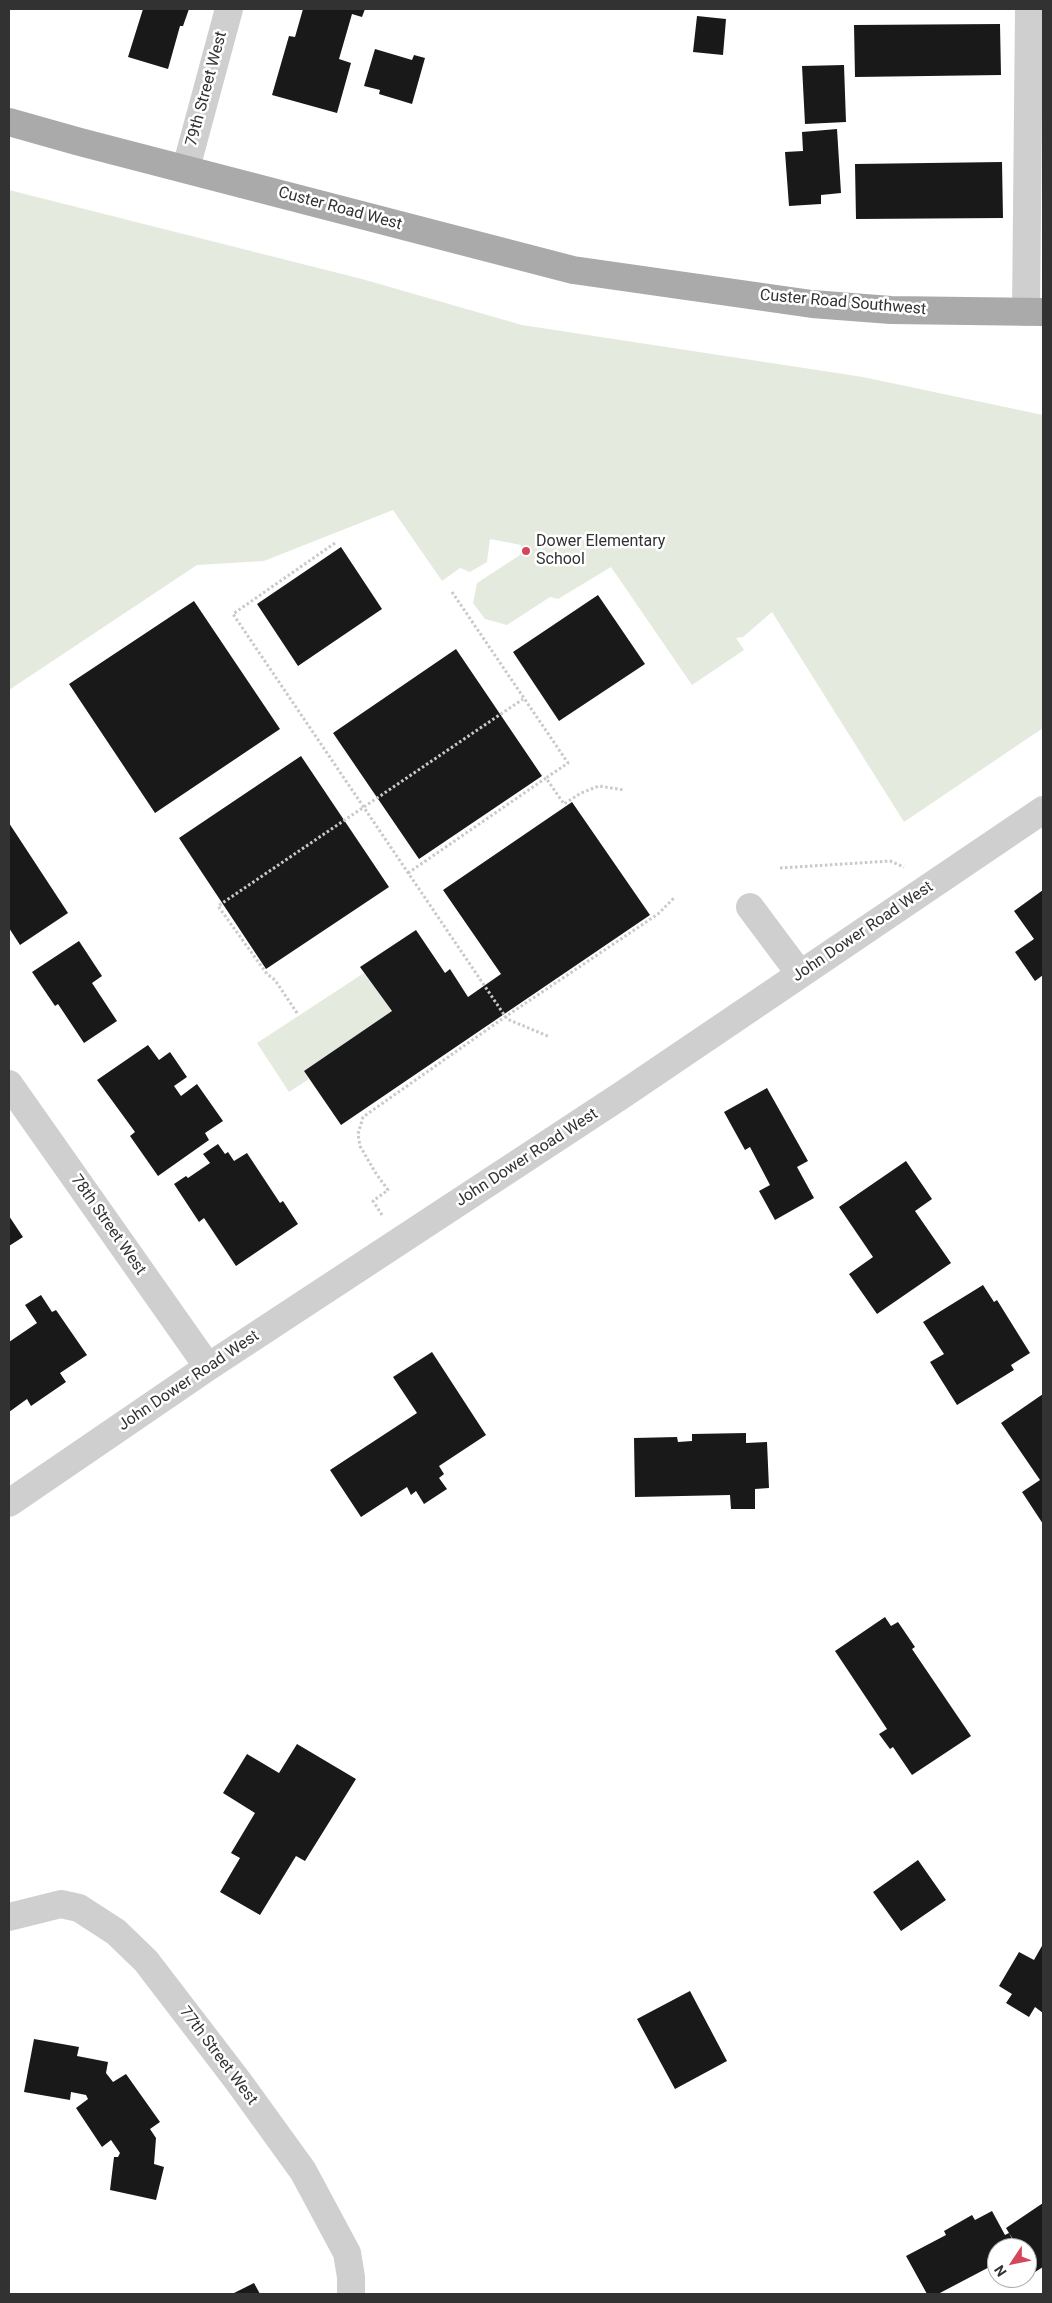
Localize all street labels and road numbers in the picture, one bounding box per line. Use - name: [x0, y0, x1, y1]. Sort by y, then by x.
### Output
- street label: 79th Street West: [182, 29, 232, 149]
- street label: Custer Road West: [276, 183, 404, 235]
- street label: Custer Road Southwest: [759, 286, 927, 320]
- street label: John Dower Road West: [789, 878, 937, 986]
- street label: John Dower Road West: [452, 1105, 602, 1211]
- street label: 78th Street West: [66, 1171, 150, 1279]
- street label: John Dower Road West: [115, 1327, 263, 1435]
- street label: 77th Street West: [175, 2003, 261, 2109]

